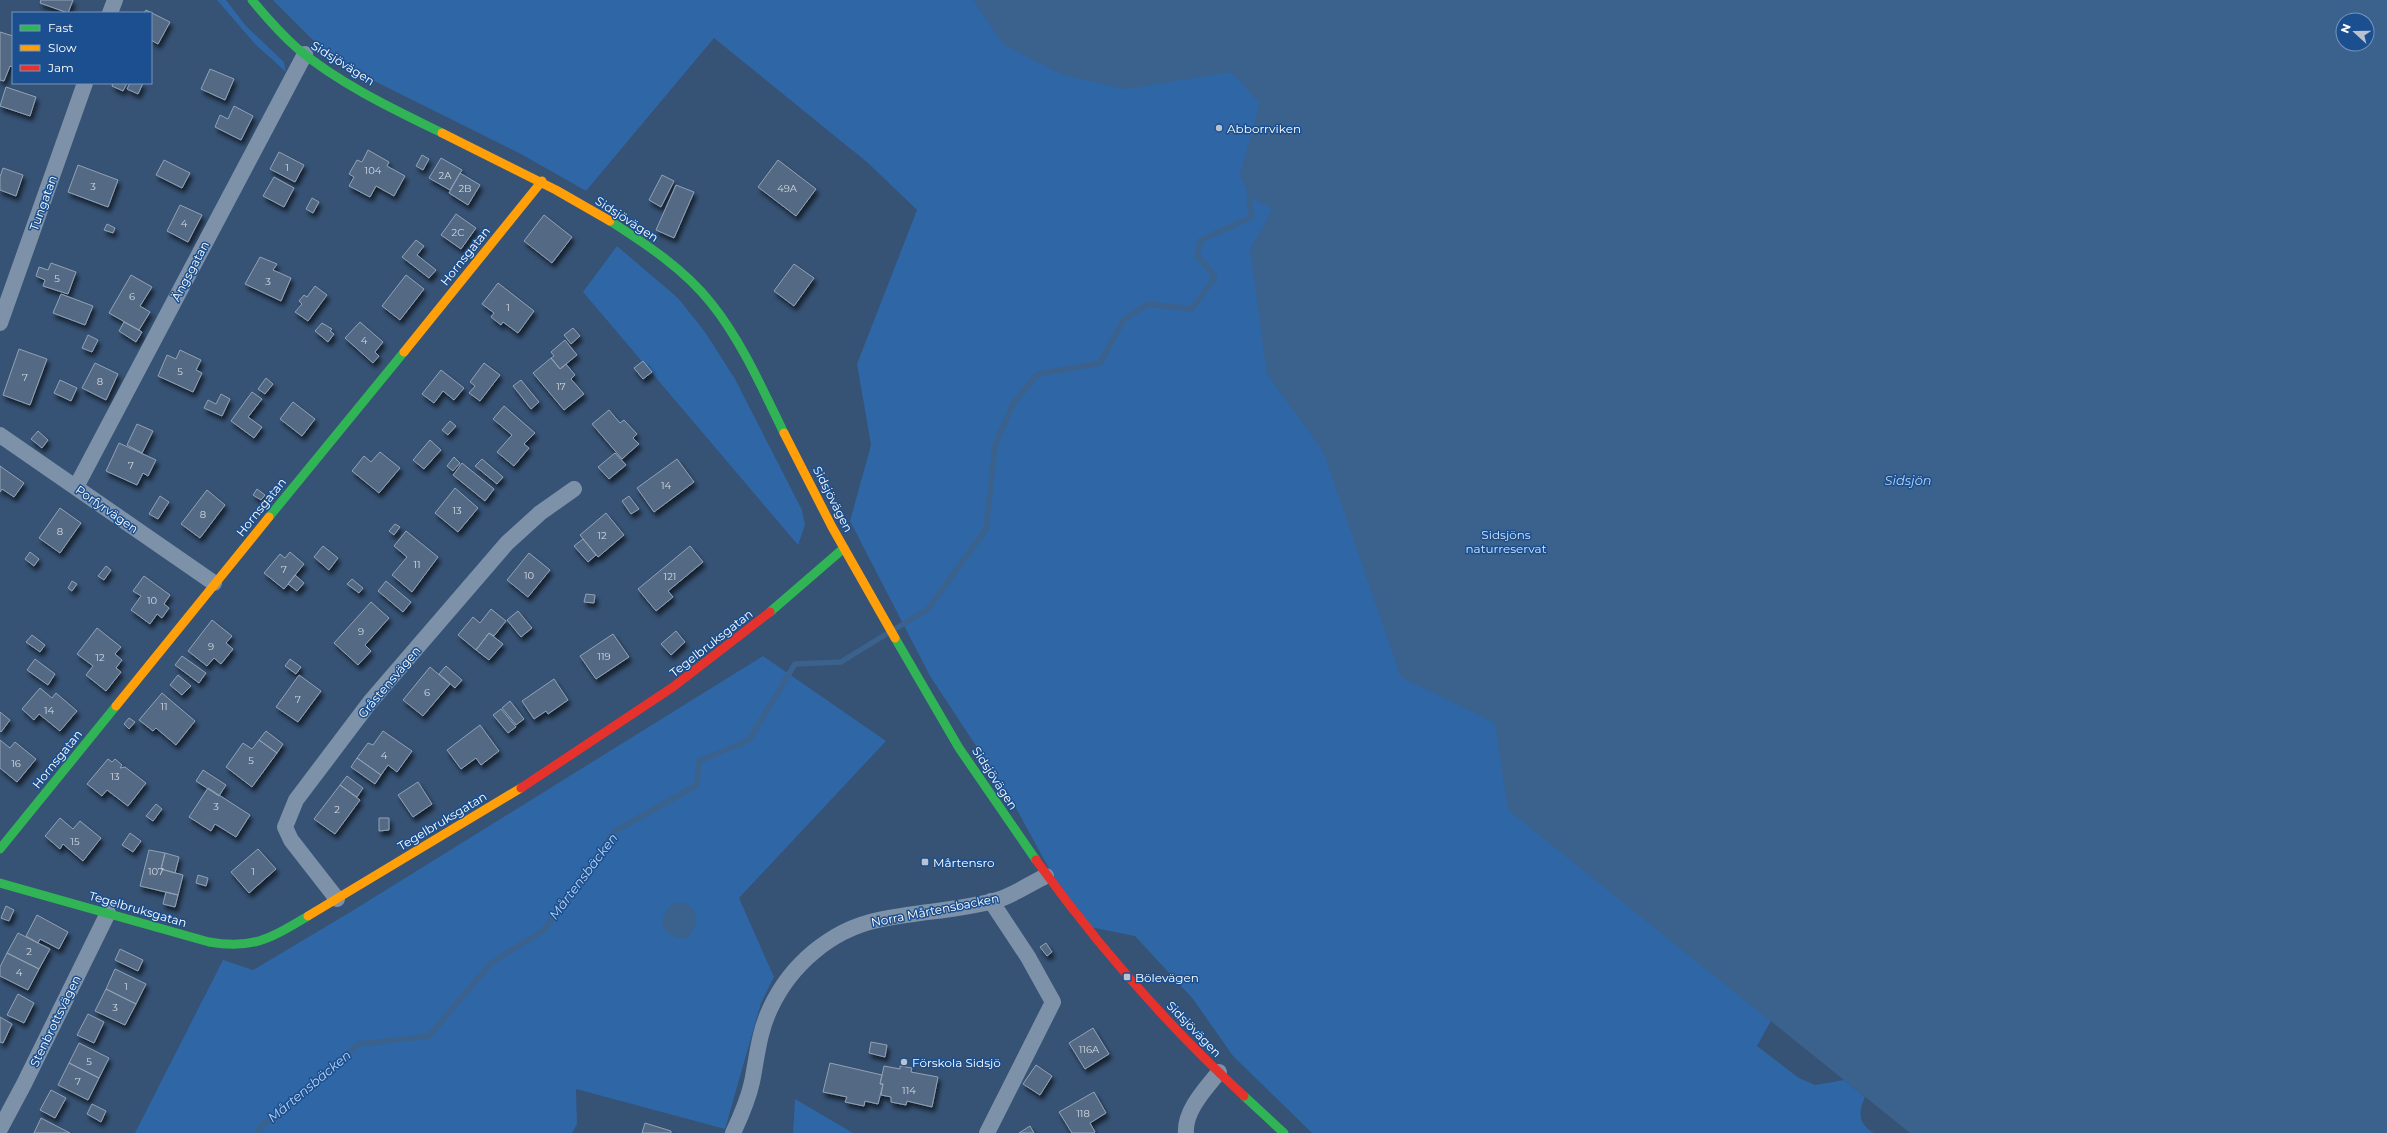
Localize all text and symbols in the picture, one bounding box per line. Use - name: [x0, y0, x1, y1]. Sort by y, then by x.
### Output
- legend: [12, 12, 152, 84]
- north arrow: [2335, 12, 2375, 52]
- text: Fast: [48, 20, 73, 35]
- text: N: [2338, 22, 2354, 35]
- street label: Sidsjövägen: [308, 38, 378, 88]
- text: Slow: [48, 40, 77, 55]
- text: Jam: [47, 60, 74, 75]
- place label: Abborrviken: [1227, 121, 1301, 136]
- marker: Abborrviken: [1214, 123, 1224, 133]
- house number: 1: [285, 161, 289, 174]
- house number: 104: [365, 164, 382, 177]
- house number: 2A: [439, 169, 452, 182]
- street label: Tungatan: [26, 173, 60, 233]
- house number: 3: [90, 180, 96, 193]
- house number: 2B: [458, 182, 472, 195]
- house number: 49A: [777, 182, 798, 195]
- street label: Sidsjövägen: [593, 193, 661, 245]
- house number: 4: [181, 217, 188, 230]
- street label: Hornsgatan: [437, 224, 493, 288]
- house number: 2C: [452, 226, 464, 239]
- street label: Ängsgatan: [168, 238, 212, 304]
- house number: 5: [54, 272, 60, 285]
- house number: 3: [265, 275, 271, 288]
- house number: 6: [129, 290, 135, 303]
- house number: 1: [506, 301, 510, 314]
- house number: 4: [361, 334, 368, 347]
- house number: 5: [177, 365, 183, 378]
- house number: 7: [22, 371, 28, 384]
- house number: 8: [97, 375, 103, 388]
- house number: 17: [556, 380, 566, 393]
- house number: 7: [128, 459, 134, 472]
- street label: Sidsjövägen: [810, 463, 856, 535]
- water label: Sidsjön: [1884, 472, 1932, 488]
- street label: Hornsgatan: [233, 475, 289, 539]
- house number: 14: [661, 479, 671, 492]
- street label: Porfyrvägen: [73, 482, 141, 536]
- house number: 13: [452, 504, 462, 517]
- house number: 8: [200, 508, 206, 521]
- house number: 8: [57, 525, 63, 538]
- park label: Sidsjöns naturreservat: [1465, 527, 1547, 556]
- house number: 12: [597, 529, 607, 542]
- house number: 11: [413, 558, 421, 571]
- house number: 7: [281, 563, 287, 576]
- house number: 10: [524, 569, 534, 582]
- house number: 121: [664, 570, 676, 583]
- house number: 10: [147, 594, 157, 607]
- street label: Tegelbruksgatan: [667, 606, 755, 680]
- house number: 9: [358, 625, 364, 638]
- house number: 9: [208, 640, 214, 653]
- street label: Gråstensvägen: [355, 643, 423, 721]
- house number: 119: [597, 650, 611, 663]
- house number: 12: [95, 651, 105, 664]
- house number: 6: [424, 686, 430, 699]
- house number: 7: [295, 693, 301, 706]
- house number: 11: [160, 700, 168, 713]
- house number: 14: [44, 704, 54, 717]
- street label: Hornsgatan: [29, 727, 85, 791]
- street label: Sidsjövägen: [969, 744, 1021, 812]
- house number: 4: [381, 749, 388, 762]
- house number: 5: [248, 754, 254, 767]
- house number: 16: [11, 757, 21, 770]
- house number: 13: [110, 770, 120, 783]
- street label: Tegelbruksgatan: [395, 789, 489, 853]
- house number: 3: [213, 800, 219, 813]
- house number: 2: [334, 803, 340, 816]
- water label: Mårtensbäcken: [545, 830, 621, 922]
- house number: 15: [70, 835, 80, 848]
- place label: Mårtensro: [933, 855, 995, 870]
- marker: Mårtensro: [920, 857, 930, 867]
- house number: 107: [148, 865, 164, 878]
- house number: 1: [251, 865, 255, 878]
- street label: Tegelbruksgatan: [87, 888, 189, 930]
- street label: Norra Mårtensbacken: [870, 890, 1000, 930]
- house number: 2: [26, 945, 32, 958]
- house number: 4: [16, 966, 23, 979]
- place label: Bölevägen: [1135, 970, 1199, 985]
- marker: Bölevägen: [1122, 972, 1132, 982]
- street label: Stenbrottsvägen: [26, 973, 84, 1069]
- house number: 1: [124, 980, 128, 993]
- street label: Sidsjövägen: [1164, 998, 1224, 1060]
- house number: 3: [112, 1001, 118, 1014]
- house number: 116A: [1079, 1043, 1100, 1056]
- water label: Mårtensbäcken: [264, 1047, 354, 1125]
- house number: 5: [86, 1055, 92, 1068]
- place label: Förskola Sidsjö: [912, 1055, 1001, 1070]
- marker: Förskola Sidsjö: [899, 1057, 909, 1067]
- house number: 7: [75, 1075, 81, 1088]
- house number: 114: [902, 1084, 916, 1097]
- house number: 118: [1076, 1107, 1090, 1120]

